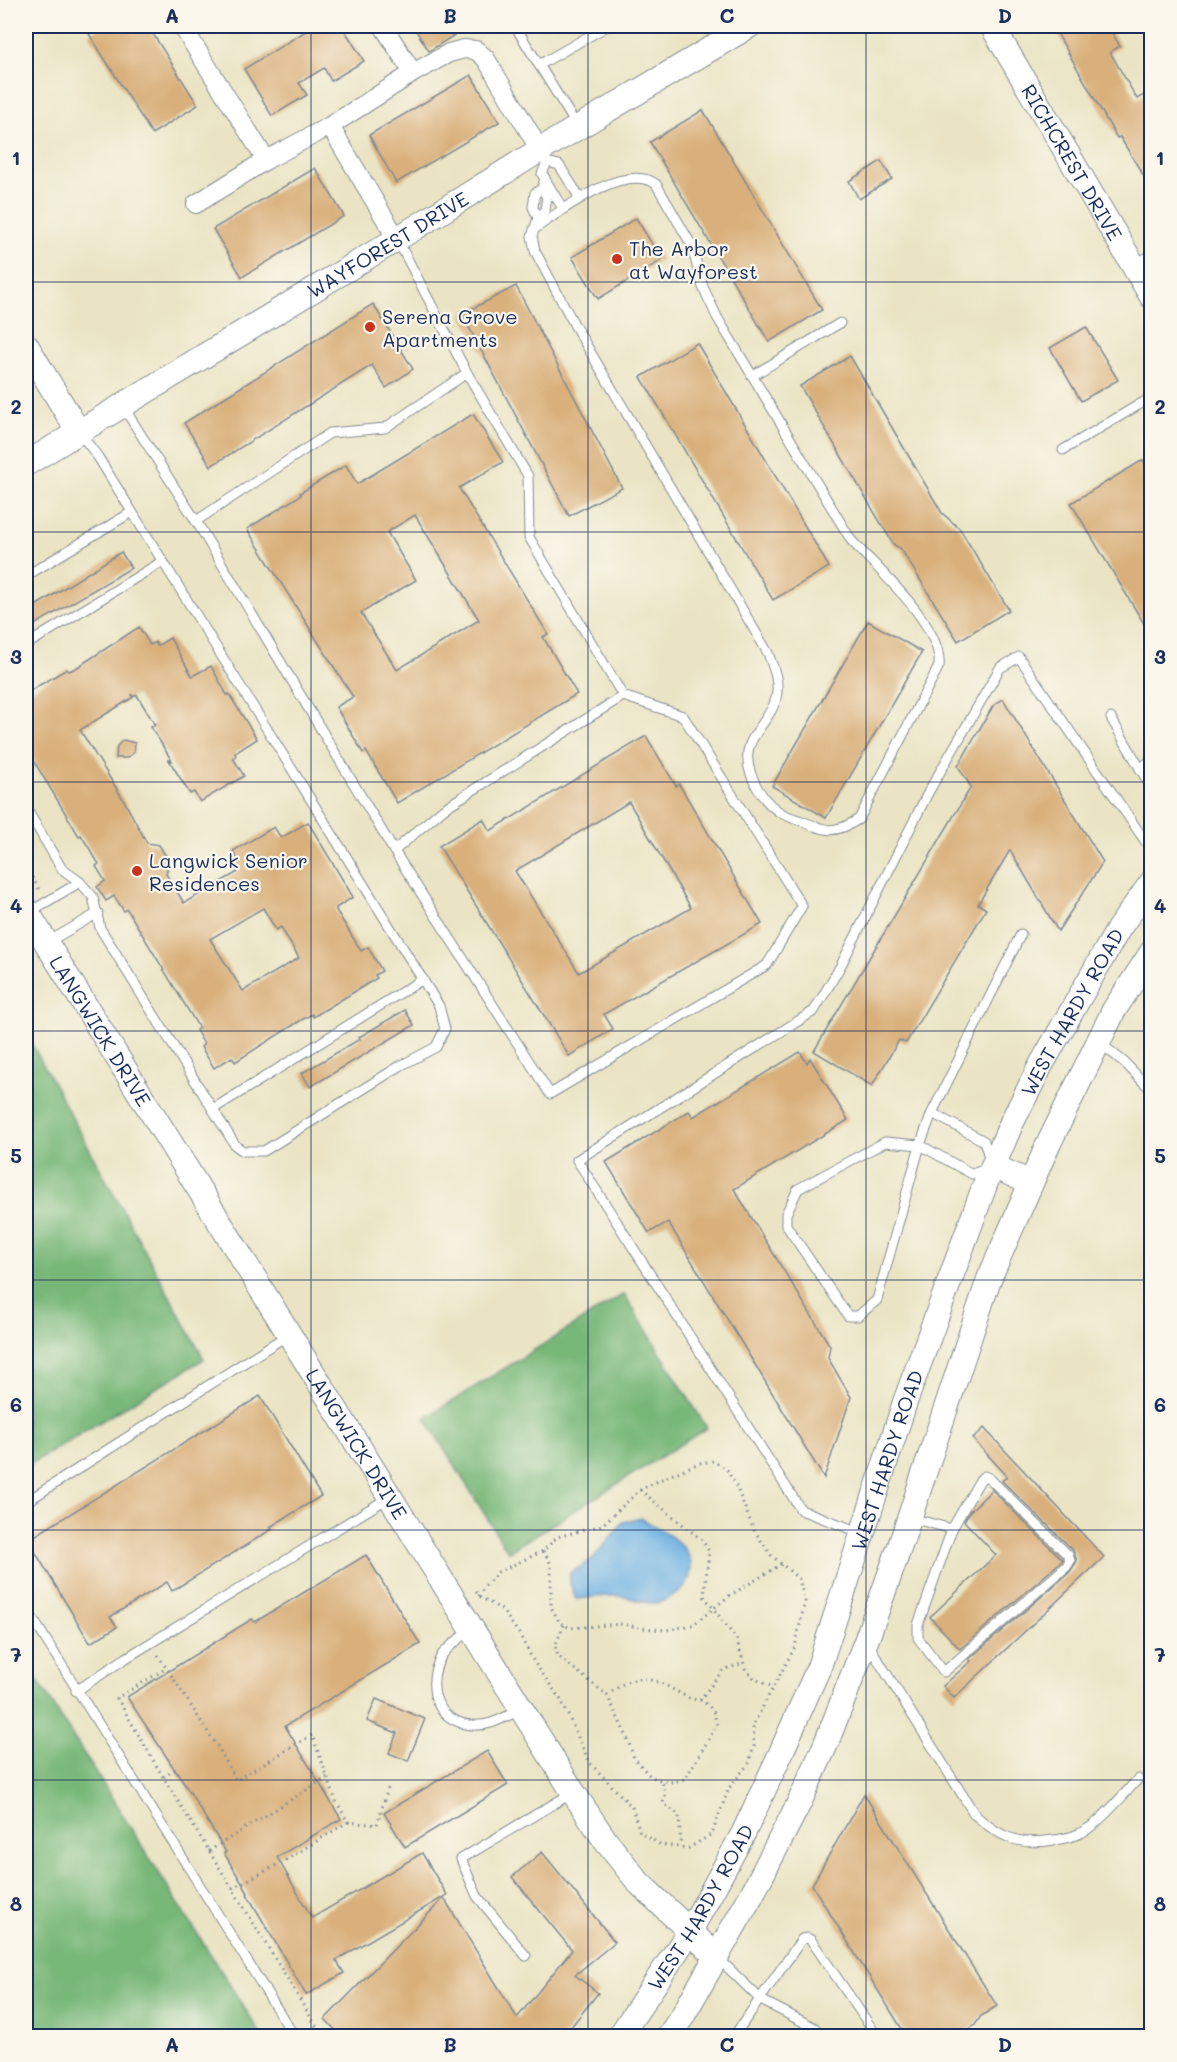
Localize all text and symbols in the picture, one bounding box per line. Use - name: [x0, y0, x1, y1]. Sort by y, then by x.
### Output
- text: A: [165, 2, 179, 28]
- text: B: [443, 2, 457, 28]
- text: C: [720, 2, 735, 28]
- text: D: [998, 2, 1012, 28]
- street label: RICHCREST DRIVE: [1016, 79, 1129, 245]
- text: 1: [12, 144, 20, 170]
- text: 1: [1156, 144, 1164, 170]
- street label: WAYFOREST DRIVE: [302, 185, 473, 304]
- place label: The Arbor at Wayforest: [629, 235, 758, 284]
- marker: The Arbor at Wayforest: [610, 252, 624, 266]
- place label: Serena Grove Apartments: [382, 303, 518, 352]
- marker: Serena Grove Apartments: [363, 320, 377, 334]
- text: 2: [10, 393, 22, 419]
- text: 2: [1154, 393, 1166, 419]
- text: 3: [10, 643, 22, 669]
- text: 3: [1154, 643, 1166, 669]
- place label: Langwick Senior Residences: [149, 847, 308, 896]
- marker: Langwick Senior Residences: [130, 864, 144, 878]
- text: 4: [10, 892, 23, 918]
- text: 4: [1154, 892, 1167, 918]
- street label: WEST HARDY ROAD: [1015, 923, 1129, 1100]
- street label: LANGWICK DRIVE: [44, 950, 157, 1111]
- text: 5: [10, 1142, 22, 1168]
- text: 5: [1154, 1142, 1166, 1168]
- street label: LANGWICK DRIVE: [300, 1363, 414, 1524]
- street label: WEST HARDY ROAD: [845, 1366, 929, 1553]
- text: 6: [10, 1391, 22, 1417]
- text: 6: [1154, 1391, 1166, 1417]
- text: 7: [10, 1641, 22, 1667]
- text: 7: [1154, 1641, 1166, 1667]
- street label: WEST HARDY ROAD: [641, 1820, 759, 1995]
- text: 8: [10, 1890, 22, 1916]
- text: 8: [1154, 1890, 1166, 1916]
- text: A: [165, 2031, 179, 2057]
- text: B: [443, 2031, 457, 2057]
- text: C: [720, 2031, 735, 2057]
- text: D: [998, 2031, 1012, 2057]

